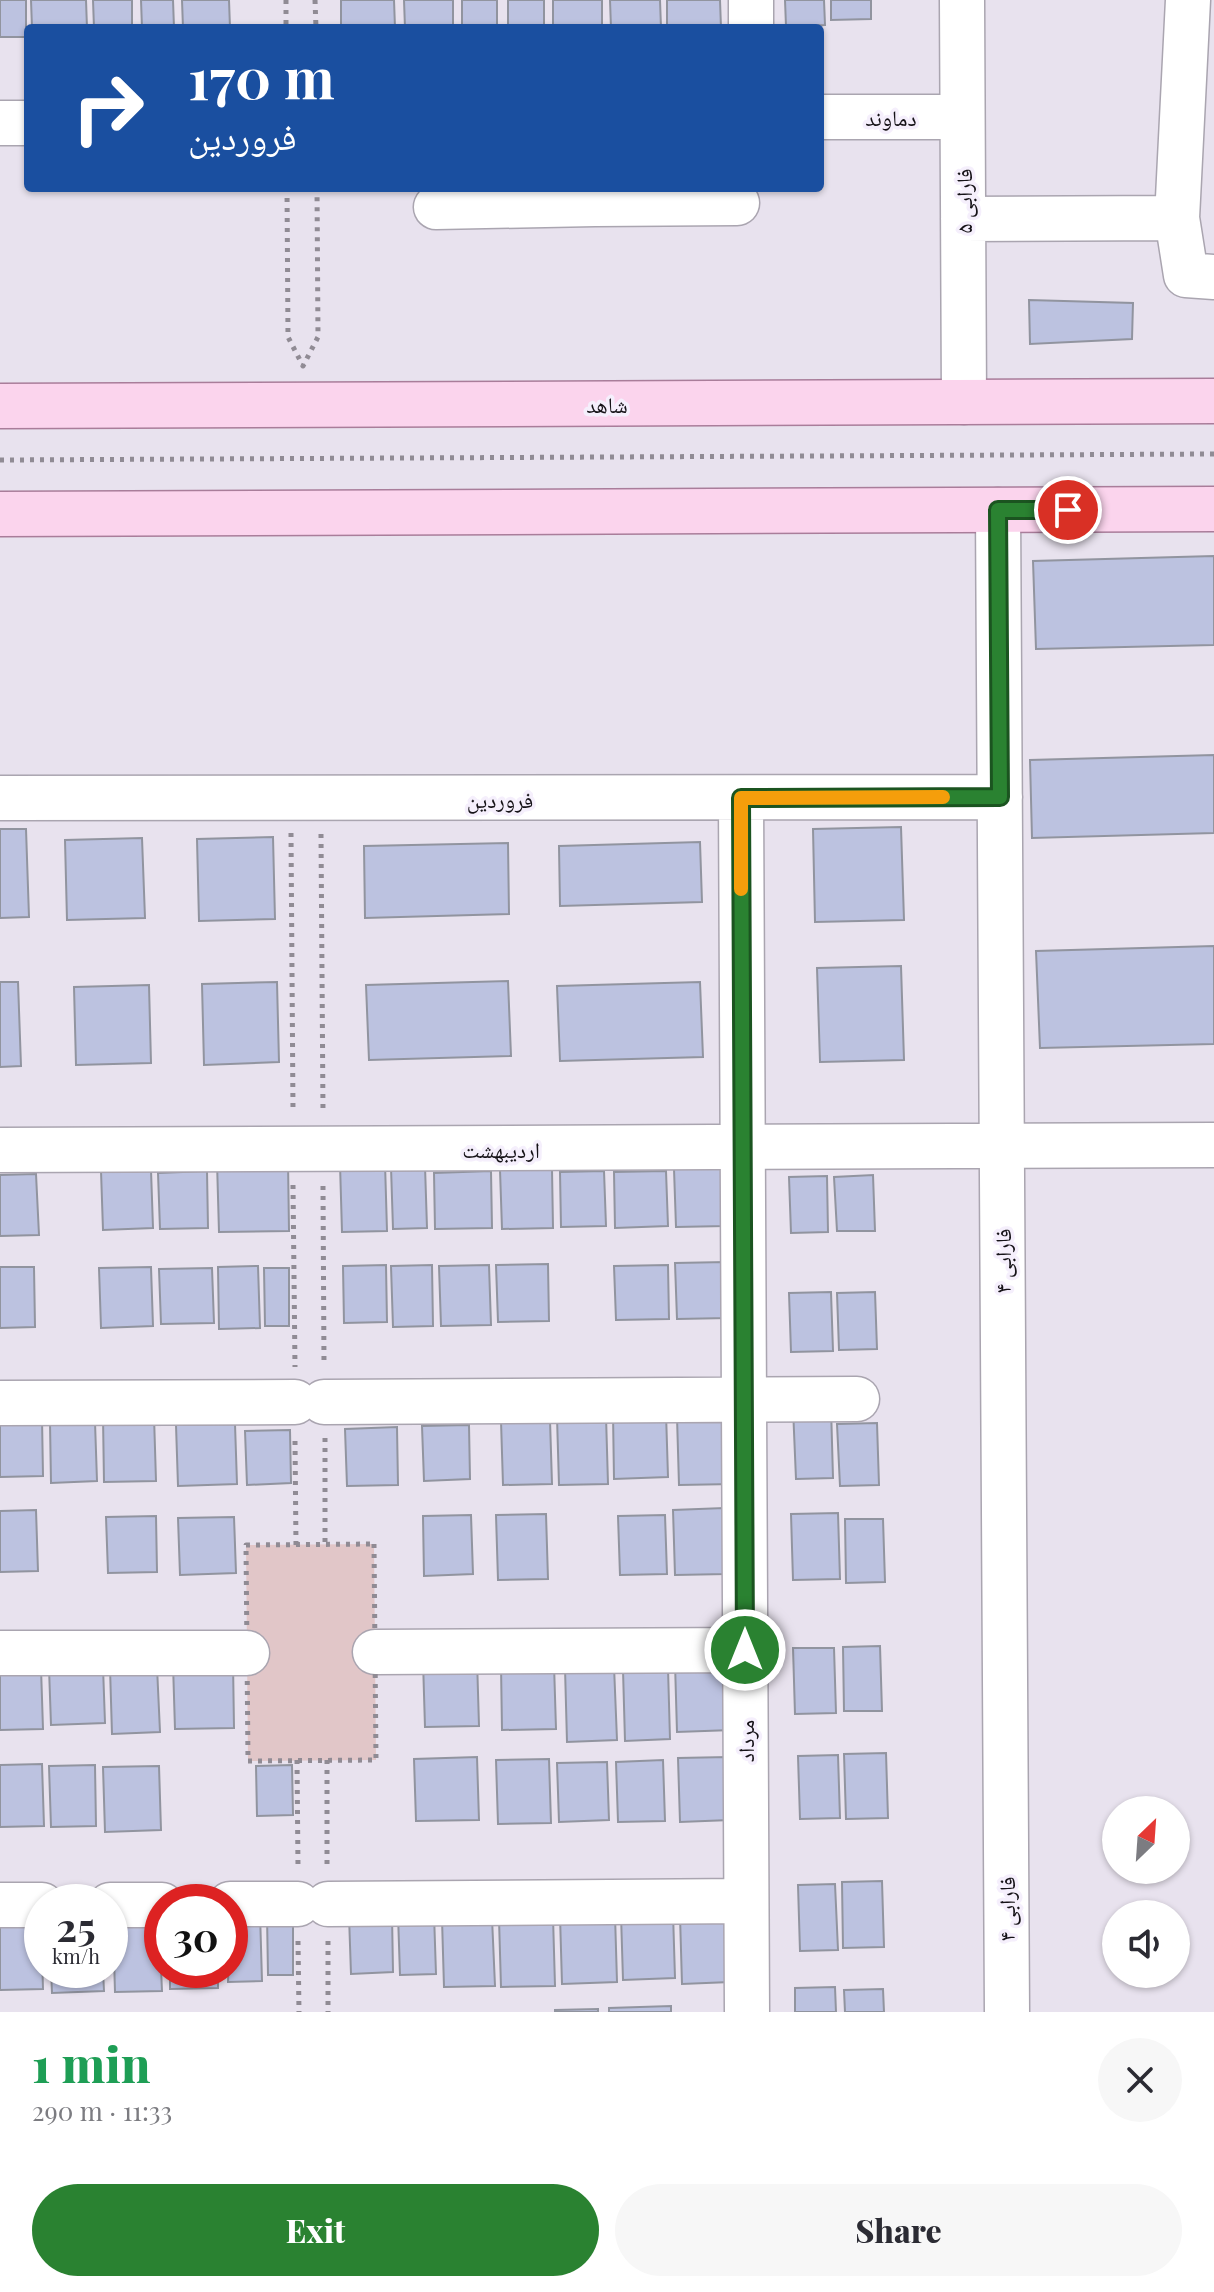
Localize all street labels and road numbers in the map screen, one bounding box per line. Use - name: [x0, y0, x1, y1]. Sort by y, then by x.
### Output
- street label: دماوند: [865, 102, 917, 132]
- street label: فارابی ۵: [948, 168, 978, 234]
- street label: شاهد: [586, 389, 628, 419]
- street label: فروردین: [467, 784, 533, 814]
- street label: اردیبهشت: [462, 1134, 540, 1164]
- street label: فارابی ۴: [987, 1228, 1017, 1294]
- street label: مرداد: [730, 1720, 760, 1762]
- street label: فارابی ۴: [991, 1876, 1021, 1942]

